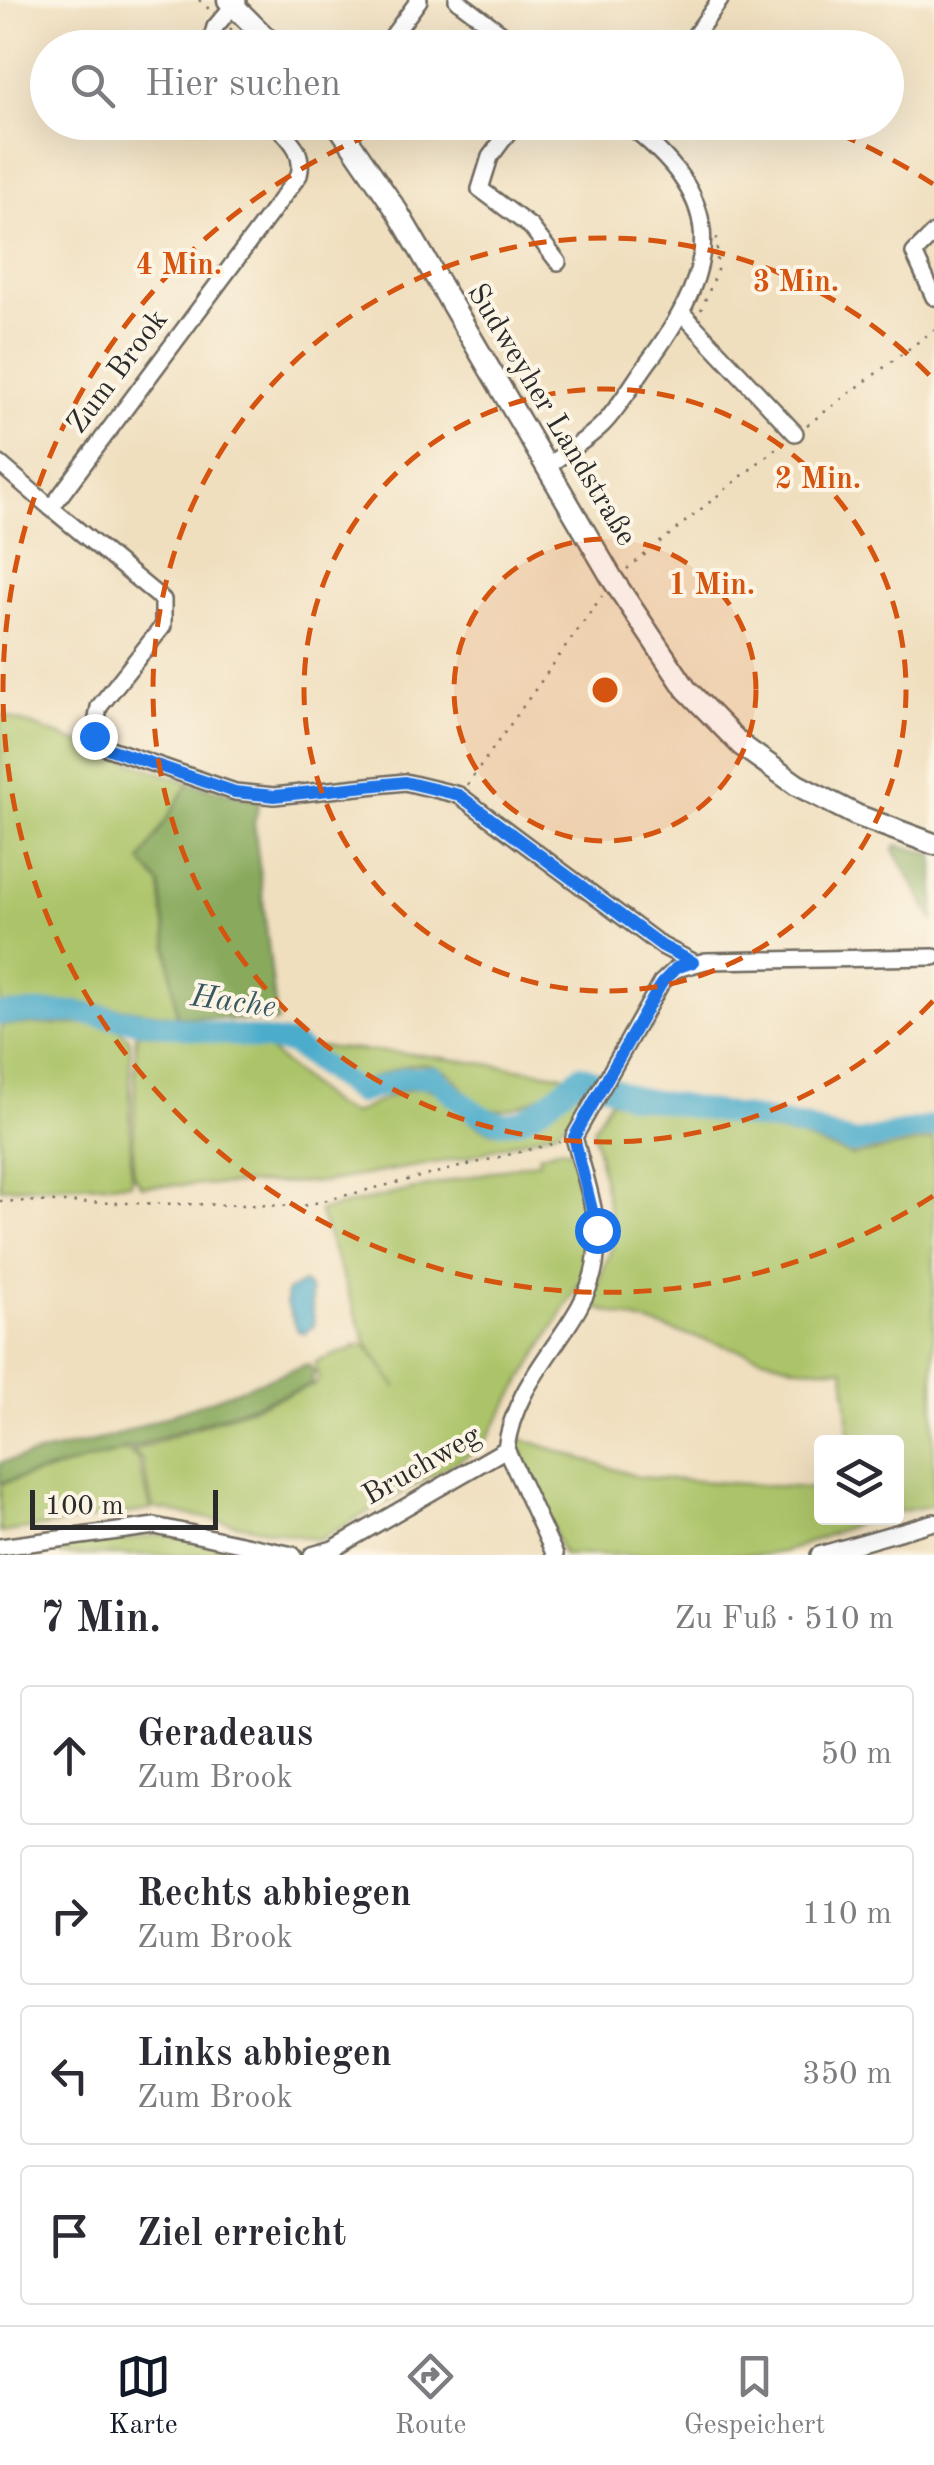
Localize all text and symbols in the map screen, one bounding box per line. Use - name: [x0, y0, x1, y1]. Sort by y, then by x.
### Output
- search box: [30, 30, 904, 140]
- icon: search: [65, 58, 120, 113]
- text: Hier suchen: [145, 66, 341, 104]
- text: 4 Min.: [136, 251, 222, 281]
- text: 3 Min.: [753, 268, 839, 298]
- street label: Sudweyher Landstraße: [461, 279, 641, 551]
- street label: Zum Brook: [62, 305, 174, 439]
- text: 2 Min.: [775, 465, 861, 495]
- text: 1 Min.: [669, 571, 755, 601]
- centre of rings: [587, 672, 623, 708]
- route end: [72, 714, 118, 760]
- water label: Hache: [187, 981, 278, 1025]
- route start: [575, 1208, 621, 1254]
- street label: Bruchweg: [358, 1420, 486, 1512]
- map controls: [814, 1435, 904, 1525]
- button: layers: [814, 1435, 904, 1525]
- scale bar: [30, 1485, 218, 1530]
- text: 100 m: [45, 1493, 124, 1521]
- text: 7 Min.: [40, 1599, 161, 1641]
- text: Zu Fuß · 510 m: [675, 1604, 894, 1636]
- text: Geradeaus: [137, 1716, 313, 1754]
- icon: ahead: [42, 1728, 97, 1783]
- text: 50 m: [821, 1739, 892, 1771]
- text: Zum Brook: [137, 1763, 293, 1795]
- text: Rechts abbiegen: [137, 1876, 411, 1914]
- icon: right: [42, 1888, 97, 1943]
- text: 110 m: [802, 1899, 892, 1931]
- text: Zum Brook: [137, 1923, 293, 1955]
- text: Links abbiegen: [137, 2036, 392, 2074]
- icon: left: [42, 2048, 97, 2103]
- text: 350 m: [802, 2059, 892, 2091]
- text: Zum Brook: [137, 2083, 293, 2115]
- icon: arrive: [42, 2208, 97, 2263]
- text: Ziel erreicht: [137, 2216, 346, 2254]
- tab: Karte: [109, 2349, 178, 2444]
- tab: Route: [395, 2349, 466, 2444]
- tab: Gespeichert: [684, 2349, 825, 2444]

